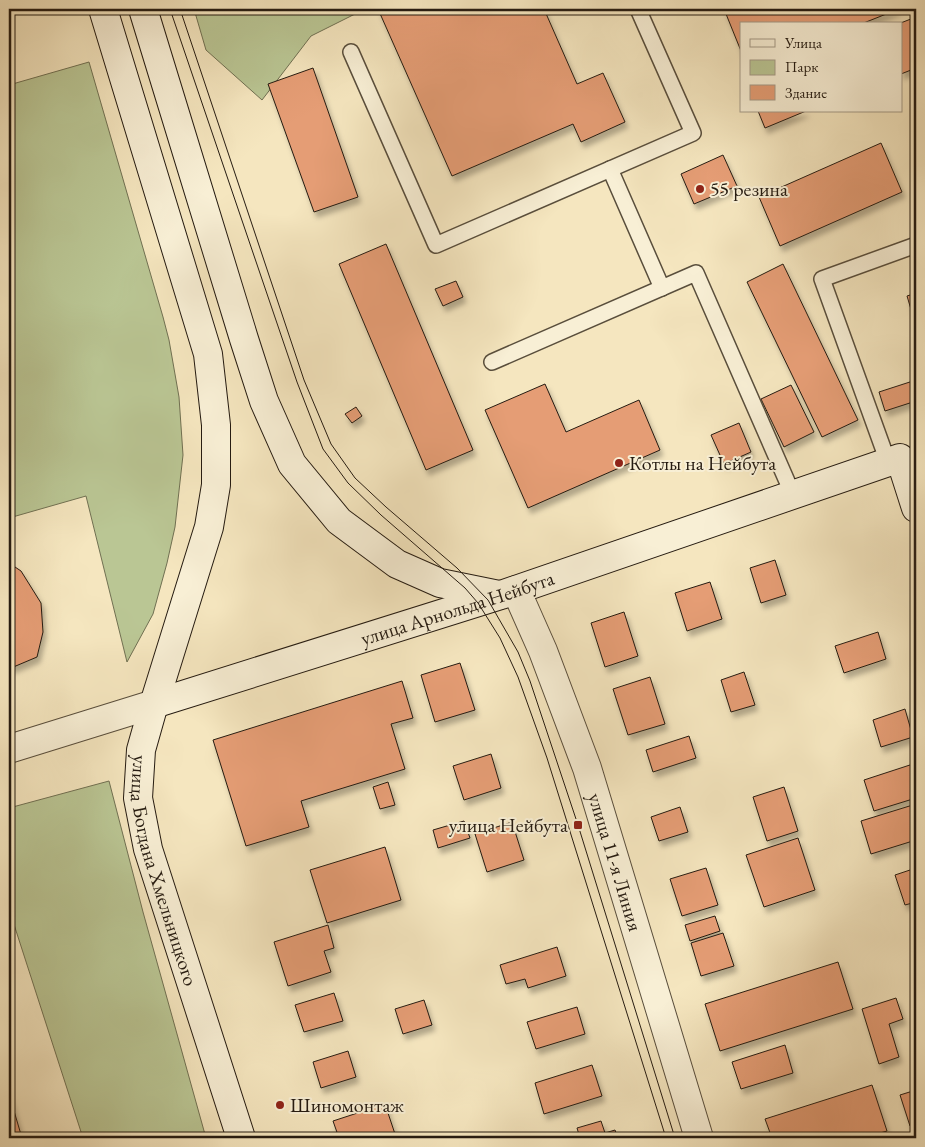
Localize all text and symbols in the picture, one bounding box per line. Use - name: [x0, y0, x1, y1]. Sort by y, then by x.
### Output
- legend: [740, 22, 902, 112]
- text: Улица: [784, 33, 822, 52]
- text: Парк: [785, 57, 818, 76]
- text: Здание: [785, 83, 827, 102]
- place label: 55 резина: [710, 176, 788, 202]
- marker: 55 резина: [694, 183, 706, 195]
- place label: Котлы на Нейбута: [629, 450, 776, 476]
- marker: Котлы на Нейбута: [613, 457, 625, 469]
- street label: улица Арнольда Нейбута: [357, 565, 557, 651]
- street label: улица Богдана Хмельницкого: [125, 754, 204, 989]
- street label: улица 11-я Линия: [582, 790, 649, 934]
- place label: улица Нейбута: [449, 812, 568, 838]
- marker: улица Нейбута: [572, 819, 584, 831]
- place label: Шиномонтаж: [290, 1092, 404, 1118]
- marker: Шиномонтаж: [274, 1099, 286, 1111]

